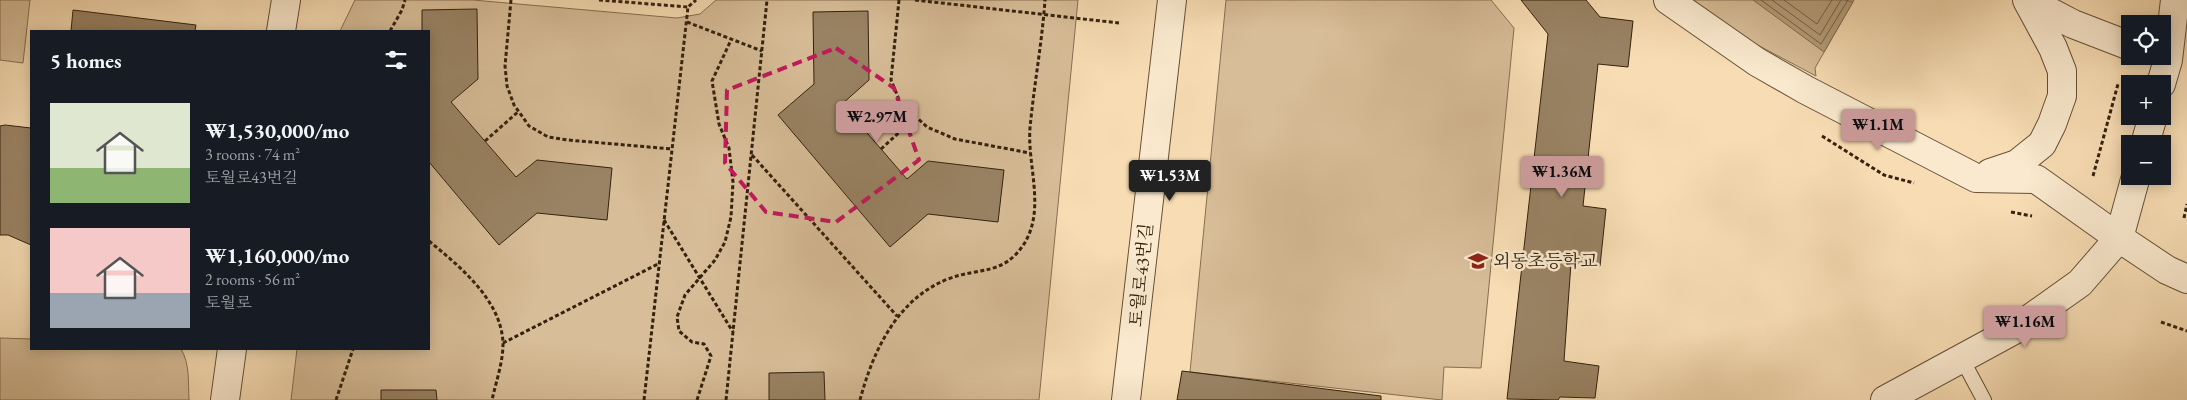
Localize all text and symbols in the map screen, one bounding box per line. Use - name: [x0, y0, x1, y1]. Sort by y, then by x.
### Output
- map controls: [2121, 15, 2171, 185]
- button: locate: [2121, 15, 2171, 65]
- icon: filters: [382, 46, 410, 74]
- text: 5 homes: [50, 47, 122, 74]
- button: +: [2121, 75, 2171, 125]
- pin: ₩2.97M: [836, 100, 918, 143]
- text: ₩2.97M: [847, 106, 907, 127]
- pin: ₩1.1M: [1843, 108, 1913, 151]
- text: ₩1.1M: [1852, 114, 1904, 135]
- text: ₩1,530,000/mo: [205, 117, 349, 144]
- icon: home: [90, 123, 150, 183]
- button: −: [2121, 135, 2171, 185]
- text: 3 rooms · 74 m²: [205, 144, 300, 165]
- pin: ₩1.36M: [1521, 156, 1603, 198]
- pin: ₩1.53M: [1129, 160, 1211, 202]
- text: ₩1.36M: [1532, 161, 1592, 182]
- text: ₩1.53M: [1140, 165, 1200, 186]
- text: 토월로43번길: [205, 167, 298, 188]
- street label: 토월로43번길: [1124, 222, 1157, 328]
- text: ₩1,160,000/mo: [205, 242, 349, 269]
- icon: home: [90, 248, 150, 308]
- place label: 외동초등학교: [1493, 249, 1598, 272]
- school or university icon: 외동초등학교: [1467, 250, 1489, 272]
- text: 2 rooms · 56 m²: [205, 269, 300, 290]
- text: 토월로: [205, 292, 251, 313]
- pin: ₩1.16M: [1984, 306, 2066, 348]
- text: ₩1.16M: [1995, 311, 2055, 332]

